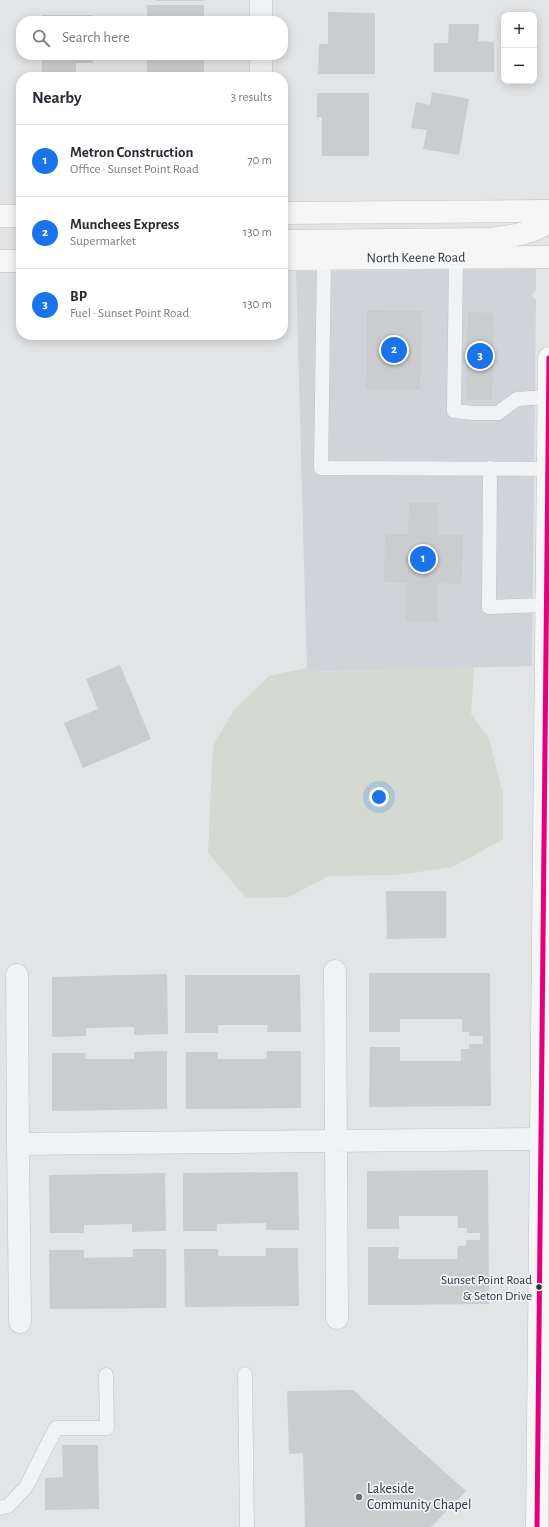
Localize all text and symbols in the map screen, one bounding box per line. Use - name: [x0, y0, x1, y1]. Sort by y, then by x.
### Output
- map controls: [501, 12, 537, 84]
- button: +: [501, 12, 537, 48]
- search box: [16, 16, 288, 60]
- icon: search: [30, 27, 52, 49]
- text: Search here: [62, 30, 130, 45]
- button: −: [501, 48, 537, 84]
- text: Nearby: [32, 89, 82, 106]
- text: 3 results: [231, 91, 272, 104]
- text: Metron Construction: [70, 145, 193, 160]
- text: 1: [43, 154, 47, 167]
- text: 70 m: [247, 154, 272, 167]
- text: Office · Sunset Point Road: [70, 163, 199, 176]
- text: Munchees Express: [70, 217, 179, 232]
- text: 2: [42, 226, 48, 239]
- text: 130 m: [243, 226, 272, 239]
- text: Supermarket: [70, 235, 136, 248]
- street label: North Keene Road: [367, 251, 465, 265]
- text: BP: [70, 289, 87, 304]
- text: 3: [42, 298, 48, 311]
- text: 130 m: [243, 298, 272, 311]
- text: Fuel · Sunset Point Road: [70, 307, 189, 320]
- pin: 2: [381, 335, 407, 365]
- pin: 3: [467, 341, 493, 371]
- pin: 1: [410, 544, 436, 574]
- your location: [369, 787, 389, 807]
- place label: Sunset Point Road & Seton Drive: [441, 1274, 532, 1303]
- marker: Sunset Point Road & Seton Drive: [534, 1282, 544, 1292]
- place label: Lakeside Community Chapel: [367, 1482, 471, 1512]
- marker: Lakeside Community Chapel: [354, 1492, 364, 1502]

